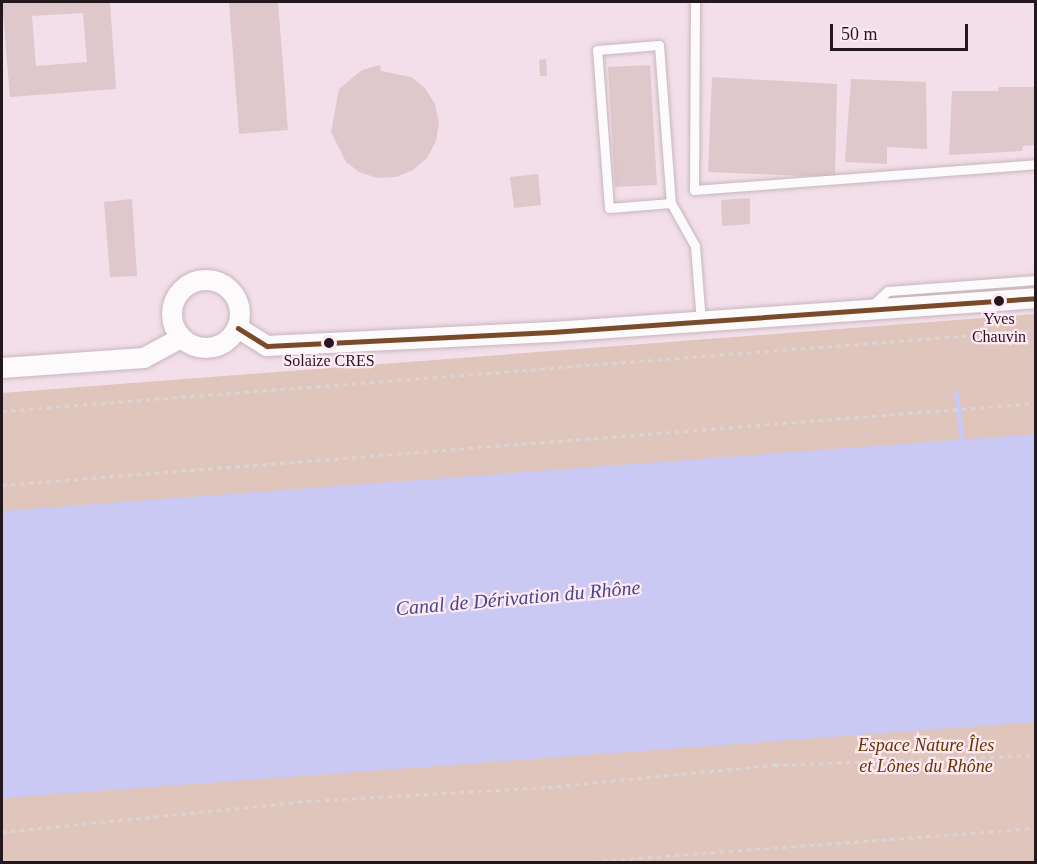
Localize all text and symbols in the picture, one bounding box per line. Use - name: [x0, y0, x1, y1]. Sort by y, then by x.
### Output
- scale bar: [833, 12, 971, 50]
- text: 50 m: [841, 24, 878, 44]
- marker: Yves Chauvin: [993, 295, 1005, 307]
- place label: Yves Chauvin: [972, 309, 1026, 347]
- marker: Solaize CRES: [323, 337, 335, 349]
- place label: Solaize CRES: [283, 351, 375, 371]
- water label: Canal de Dérivation du Rhône: [395, 575, 641, 621]
- park label: Espace Nature Îles et Lônes du Rhône: [858, 735, 994, 777]

